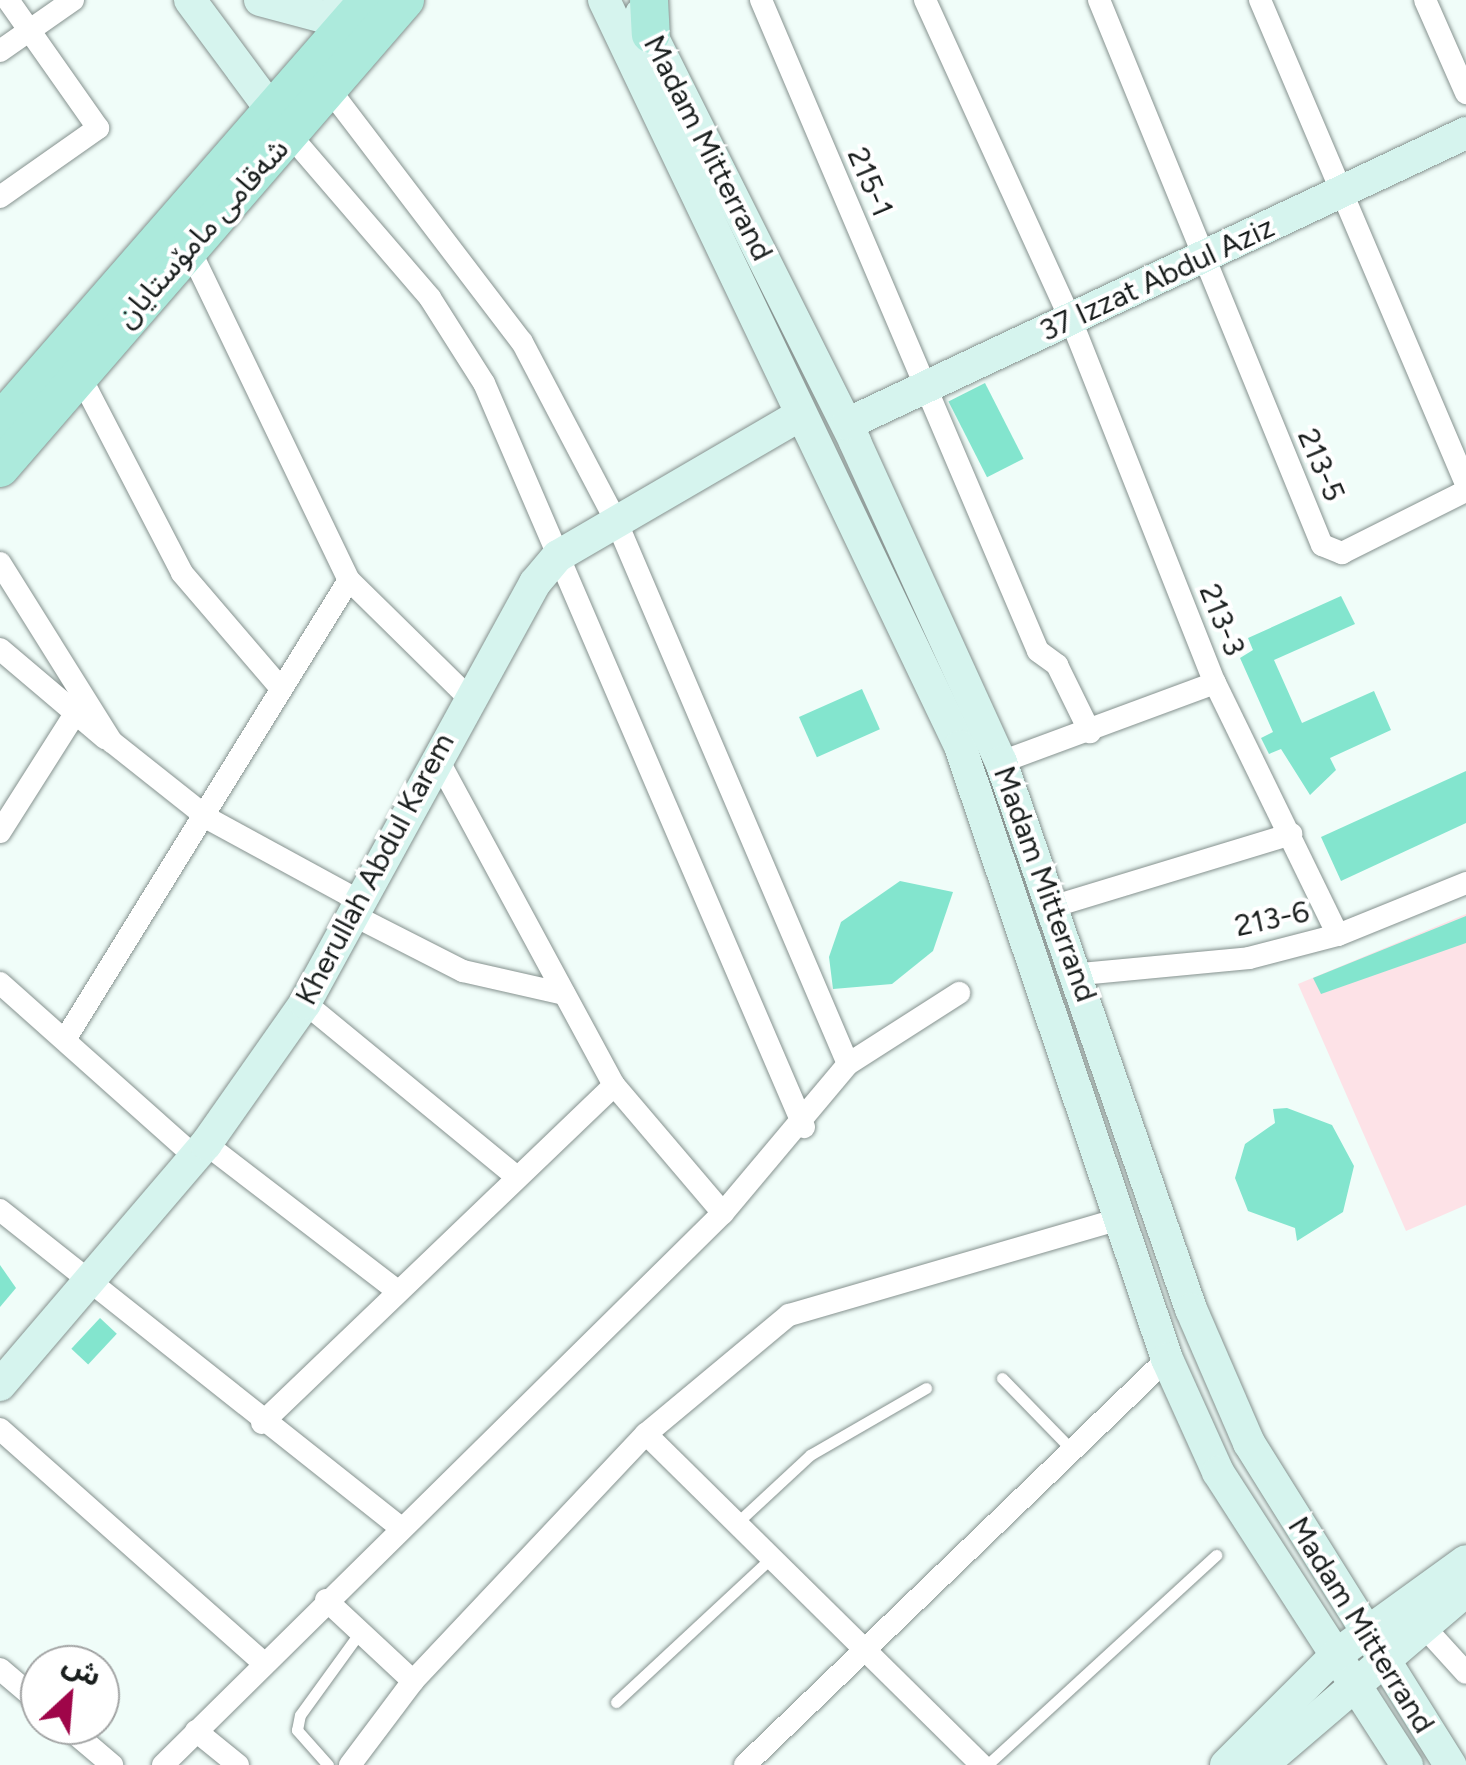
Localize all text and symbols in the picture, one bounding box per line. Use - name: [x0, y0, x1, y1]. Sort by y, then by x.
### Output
- street label: Madam Mitterrand: [636, 29, 780, 267]
- street label: شەقامی مامۆستایان: [108, 131, 296, 335]
- street label: 215-1: [839, 142, 901, 222]
- street label: 37 Izzat Abdul Aziz: [1034, 209, 1280, 349]
- street label: 213-5: [1290, 423, 1352, 507]
- street label: 213-3: [1191, 579, 1253, 661]
- street label: Kherullah Abdul Karem: [288, 727, 462, 1011]
- street label: Madam Mitterrand: [986, 761, 1104, 1007]
- street label: 213-6: [1232, 894, 1312, 944]
- street label: Madam Mitterrand: [1280, 1510, 1442, 1740]
- north arrow: [20, 1645, 120, 1745]
- text: ش: [58, 1646, 107, 1694]

